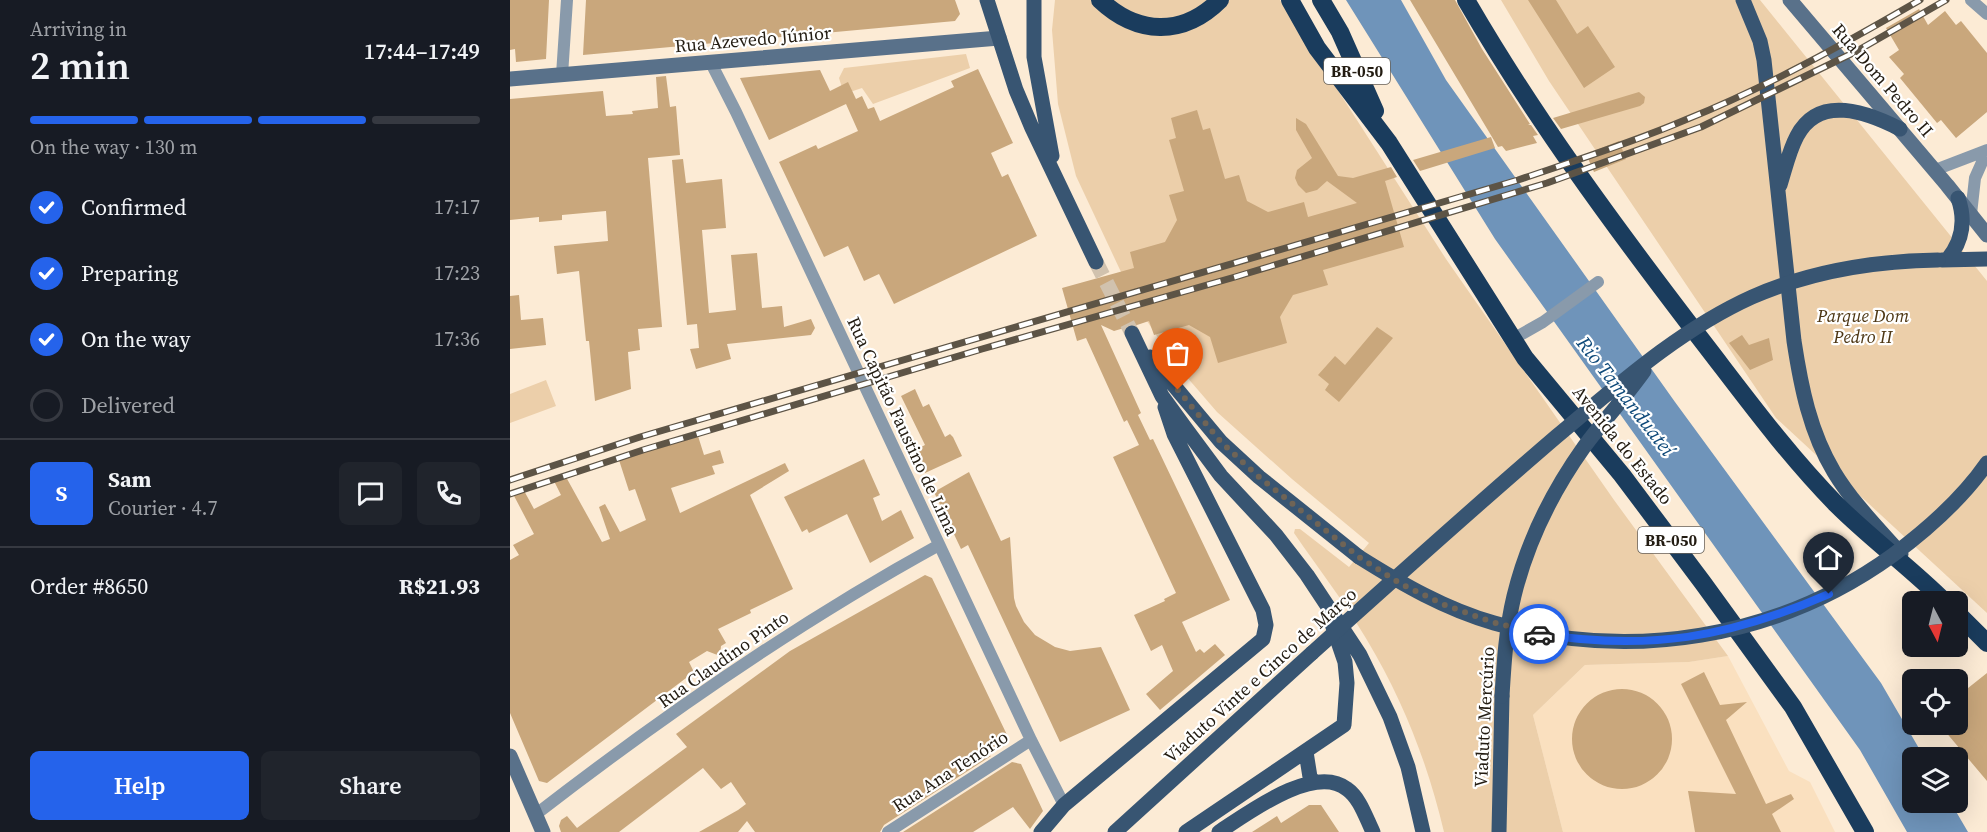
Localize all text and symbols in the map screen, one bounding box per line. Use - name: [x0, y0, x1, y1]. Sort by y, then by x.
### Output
- text: Arriving in: [30, 15, 127, 43]
- street label: Rua Dom Pedro II: [1827, 18, 1939, 142]
- street label: Rua Azevedo Júnior: [674, 20, 833, 58]
- text: 17:44–17:49: [364, 36, 480, 66]
- text: 2 min: [30, 39, 130, 92]
- road number: BR-050: [1324, 58, 1390, 84]
- text: On the way · 130 m: [30, 133, 197, 161]
- icon: check: [30, 191, 63, 224]
- text: Confirmed: [81, 192, 186, 222]
- text: 17:17: [434, 193, 480, 221]
- icon: check: [30, 257, 63, 290]
- text: Preparing: [81, 258, 178, 288]
- text: 17:23: [434, 259, 480, 287]
- park label: Parque Dom Pedro II: [1816, 303, 1909, 349]
- street label: Rua Capitão Faustino de Lima: [841, 312, 965, 540]
- icon: check: [30, 323, 63, 356]
- text: On the way: [81, 324, 190, 354]
- text: 17:36: [434, 325, 480, 353]
- pin: [1152, 328, 1203, 390]
- water label: Rio Tamanduateí: [1570, 329, 1683, 463]
- icon: bag: [1161, 337, 1194, 370]
- street label: Avenida do Estado: [1567, 380, 1679, 510]
- text: Delivered: [81, 390, 175, 420]
- button: chat: [339, 462, 402, 525]
- button: phone: [417, 462, 480, 525]
- text: Sam: [108, 464, 152, 494]
- text: S: [56, 478, 67, 508]
- text: Courier · 4.7: [108, 494, 217, 522]
- road number: BR-050: [1638, 527, 1704, 553]
- pin: [1803, 532, 1854, 594]
- icon: home: [1812, 541, 1845, 574]
- text: Order #8650: [30, 571, 148, 601]
- text: R$21.93: [399, 571, 480, 601]
- street label: Viaduto Vinte e Cinco de Março: [1158, 581, 1362, 768]
- north arrow: [1902, 591, 1968, 657]
- map controls: [1902, 591, 1968, 813]
- street label: Rua Claudino Pinto: [652, 604, 794, 714]
- courier: [1509, 604, 1569, 664]
- icon: car: [1523, 618, 1556, 651]
- street label: Viaduto Mercúrio: [1468, 646, 1500, 788]
- button: locate: [1902, 669, 1968, 735]
- street label: Rua Ana Tenório: [887, 724, 1013, 818]
- button: layers: [1902, 747, 1968, 813]
- button: Help: [30, 751, 249, 820]
- button: Share: [261, 751, 480, 820]

